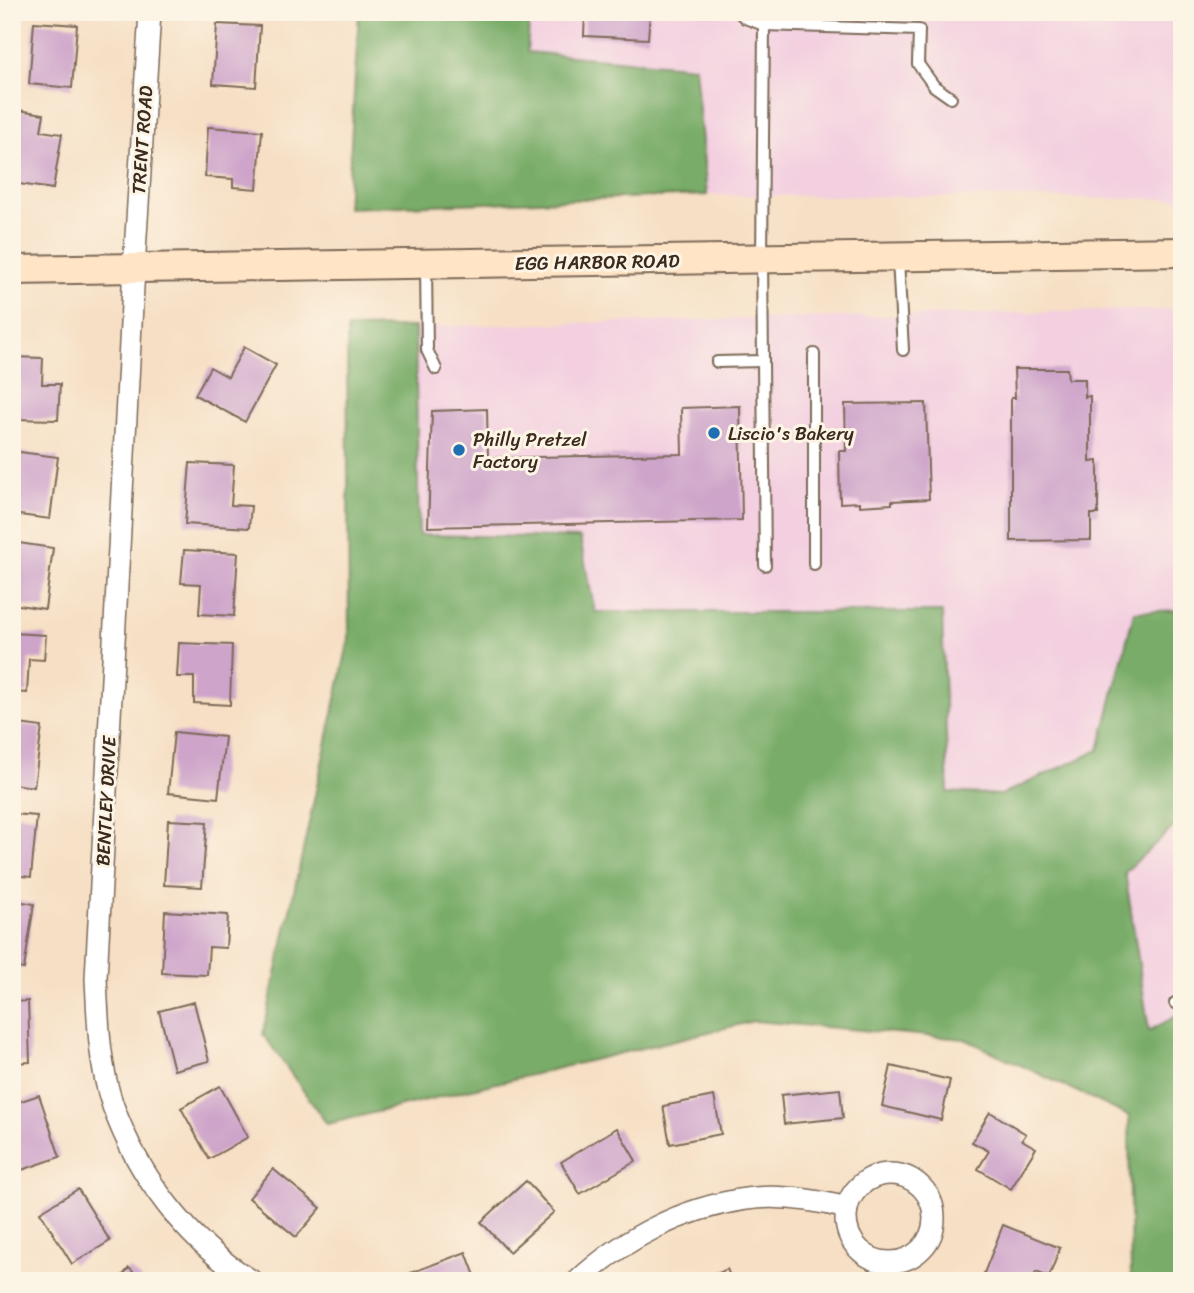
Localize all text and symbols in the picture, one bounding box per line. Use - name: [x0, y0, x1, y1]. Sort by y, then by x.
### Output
- street label: TRENT ROAD: [122, 84, 162, 196]
- street label: EGG HARBOR ROAD: [514, 244, 680, 280]
- place label: Liscio's Bakery: [728, 417, 854, 450]
- place label: Philly Pretzel Factory: [473, 423, 587, 478]
- marker: Liscio's Bakery: [706, 425, 722, 441]
- marker: Philly Pretzel Factory: [451, 442, 467, 458]
- street label: BENTLEY DRIVE: [86, 734, 126, 867]

